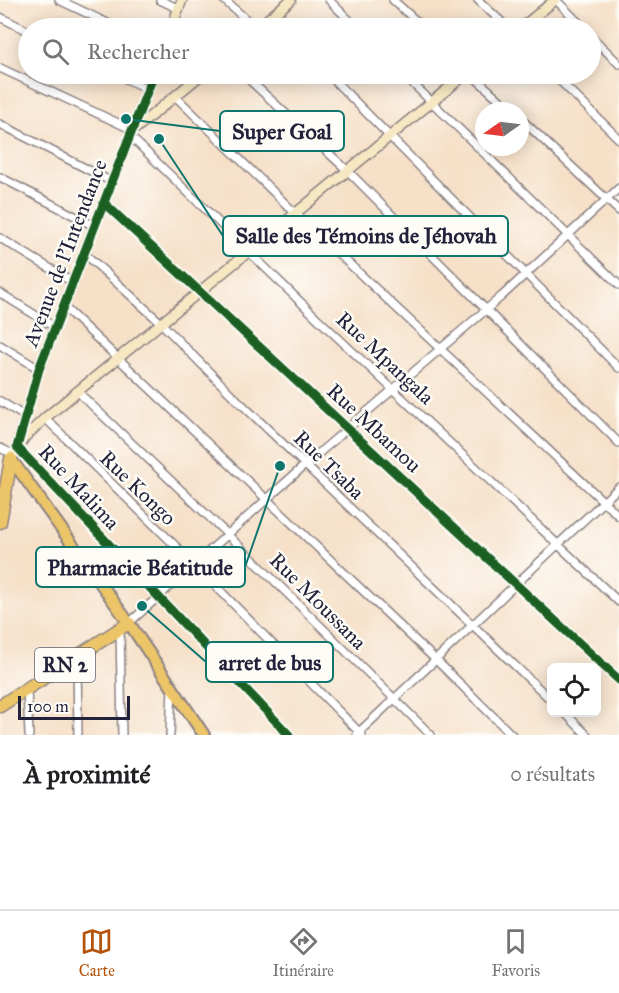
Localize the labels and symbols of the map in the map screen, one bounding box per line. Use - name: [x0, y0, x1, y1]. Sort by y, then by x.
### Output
- north arrow: [475, 102, 529, 156]
- callout: Super Goal: [220, 111, 344, 151]
- text: Super Goal: [232, 118, 333, 145]
- street label: Avenue de l'Intendance: [17, 155, 113, 351]
- callout: Salle des Témoins de Jéhovah: [223, 216, 508, 256]
- text: Salle des Témoins de Jéhovah: [235, 222, 497, 250]
- street label: Rue Mpangala: [331, 306, 439, 410]
- street label: Rue Mbamou: [322, 378, 426, 478]
- street label: Rue Tsaba: [288, 425, 370, 505]
- street label: Rue Malima: [33, 439, 125, 535]
- street label: Rue Kongo: [94, 445, 182, 531]
- callout: Pharmacie Béatitude: [36, 547, 245, 587]
- street label: Rue Moussana: [264, 547, 372, 655]
- text: Pharmacie Béatitude: [47, 554, 233, 581]
- callout: arret de bus: [206, 642, 333, 682]
- road number: RN 2: [35, 648, 95, 682]
- text: arret de bus: [219, 649, 321, 676]
- scale bar: [18, 693, 130, 720]

